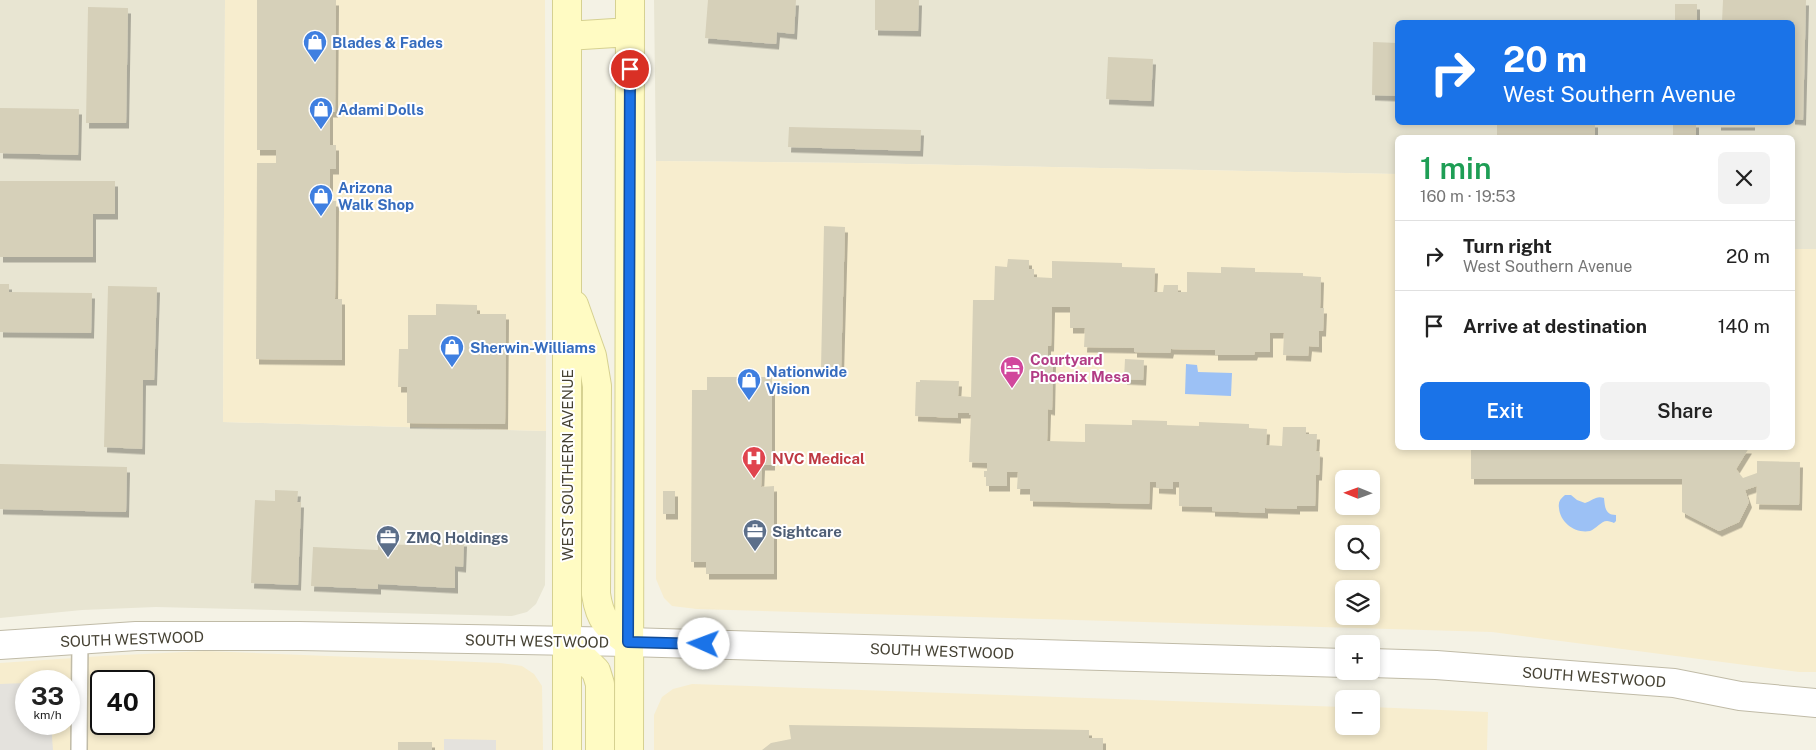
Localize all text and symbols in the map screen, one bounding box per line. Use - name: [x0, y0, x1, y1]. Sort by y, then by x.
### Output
- shop icon: Blades & Fades: [302, 29, 328, 63]
- place label: Blades & Fades: [332, 34, 443, 51]
- text: 20 m: [1503, 39, 1587, 80]
- icon: right: [1420, 40, 1485, 105]
- pin: [609, 48, 651, 90]
- icon: arrive: [616, 55, 644, 83]
- text: West Southern Avenue: [1503, 81, 1736, 107]
- shop icon: Adami Dolls: [308, 96, 334, 130]
- place label: Adami Dolls: [338, 101, 424, 118]
- text: 1 min: [1420, 150, 1491, 186]
- button: close: [1718, 152, 1770, 204]
- place label: Arizona Walk Shop: [338, 179, 414, 213]
- shop icon: Arizona Walk Shop: [308, 183, 334, 217]
- text: 160 m · 19:53: [1420, 187, 1516, 206]
- text: Turn right: [1463, 235, 1552, 257]
- icon: right: [1420, 242, 1448, 270]
- text: 20 m: [1726, 245, 1770, 267]
- text: West Southern Avenue: [1463, 257, 1632, 276]
- icon: arrive: [1420, 312, 1448, 340]
- text: Arrive at destination: [1463, 315, 1647, 337]
- text: 140 m: [1718, 315, 1770, 337]
- shop icon: Sherwin-Williams: [439, 334, 465, 368]
- place label: Sherwin-Williams: [470, 339, 596, 356]
- place label: Courtyard Phoenix Mesa: [1030, 351, 1130, 385]
- hotel icon: Courtyard Phoenix Mesa: [999, 355, 1025, 389]
- place label: Nationwide Vision: [766, 363, 847, 397]
- shop icon: Nationwide Vision: [736, 367, 762, 401]
- street label: WEST SOUTHERN AVENUE: [559, 369, 576, 561]
- button: Exit: [1420, 382, 1590, 440]
- button: Share: [1600, 382, 1770, 440]
- hospital icon: NVC Medical: [741, 445, 767, 479]
- place label: NVC Medical: [772, 450, 865, 467]
- north arrow: [1335, 470, 1380, 515]
- map controls: [1335, 470, 1380, 735]
- office icon: Sightcare: [742, 518, 768, 552]
- place label: Sightcare: [772, 523, 842, 540]
- office icon: ZMQ Holdings: [375, 524, 401, 558]
- button: search: [1335, 525, 1380, 570]
- place label: ZMQ Holdings: [406, 529, 509, 546]
- button: layers: [1335, 580, 1380, 625]
- position arrow: [677, 617, 729, 669]
- street label: SOUTH WESTWOOD: [60, 628, 204, 650]
- street label: SOUTH WESTWOOD: [465, 631, 609, 651]
- button: +: [1335, 635, 1380, 680]
- street label: SOUTH WESTWOOD: [870, 640, 1014, 662]
- street label: SOUTH WESTWOOD: [1521, 663, 1667, 691]
- speed limit sign: 40: [90, 670, 155, 735]
- text: 33: [31, 681, 64, 711]
- button: −: [1335, 690, 1380, 735]
- text: km/h: [33, 708, 62, 722]

